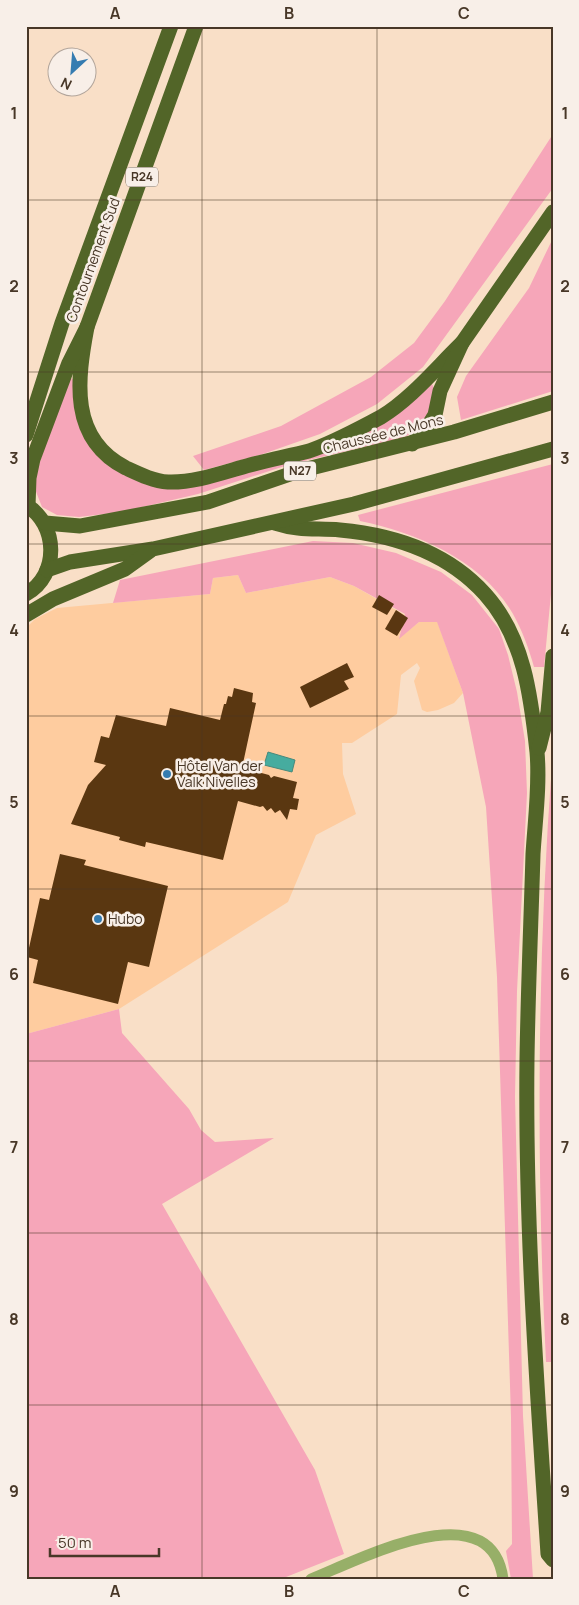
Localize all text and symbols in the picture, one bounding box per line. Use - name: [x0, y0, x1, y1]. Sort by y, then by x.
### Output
- text: A: [110, 2, 121, 24]
- text: B: [284, 2, 294, 24]
- text: C: [458, 2, 470, 24]
- north arrow: [48, 48, 98, 98]
- text: N: [57, 73, 75, 95]
- text: 1: [10, 102, 18, 124]
- text: 1: [561, 102, 569, 124]
- road number: R24: [126, 168, 158, 186]
- street label: Contournement Sud: [61, 195, 124, 325]
- text: 2: [9, 275, 19, 297]
- text: 2: [560, 275, 570, 297]
- street label: Chaussée de Mons: [321, 409, 445, 458]
- text: 3: [9, 447, 19, 469]
- text: 3: [560, 447, 570, 469]
- road number: N27: [284, 462, 316, 481]
- text: 4: [9, 619, 19, 641]
- text: 4: [560, 619, 570, 641]
- place label: Hôtel Van der Valk Nivelles: [177, 756, 263, 791]
- marker: Hôtel Van der Valk Nivelles: [161, 768, 173, 780]
- text: 5: [9, 791, 19, 813]
- text: 5: [560, 791, 570, 813]
- place label: Hubo: [108, 909, 142, 928]
- marker: Hubo: [92, 913, 104, 925]
- text: 6: [9, 963, 19, 985]
- text: 6: [560, 963, 570, 985]
- text: 7: [10, 1136, 18, 1158]
- text: 7: [561, 1136, 569, 1158]
- text: 8: [9, 1308, 19, 1330]
- text: 8: [560, 1308, 570, 1330]
- text: 9: [9, 1480, 19, 1502]
- text: 9: [560, 1480, 570, 1502]
- scale bar: [50, 1525, 159, 1557]
- text: 50 m: [58, 1532, 92, 1553]
- text: A: [110, 1580, 121, 1602]
- text: B: [284, 1580, 294, 1602]
- text: C: [458, 1580, 470, 1602]

